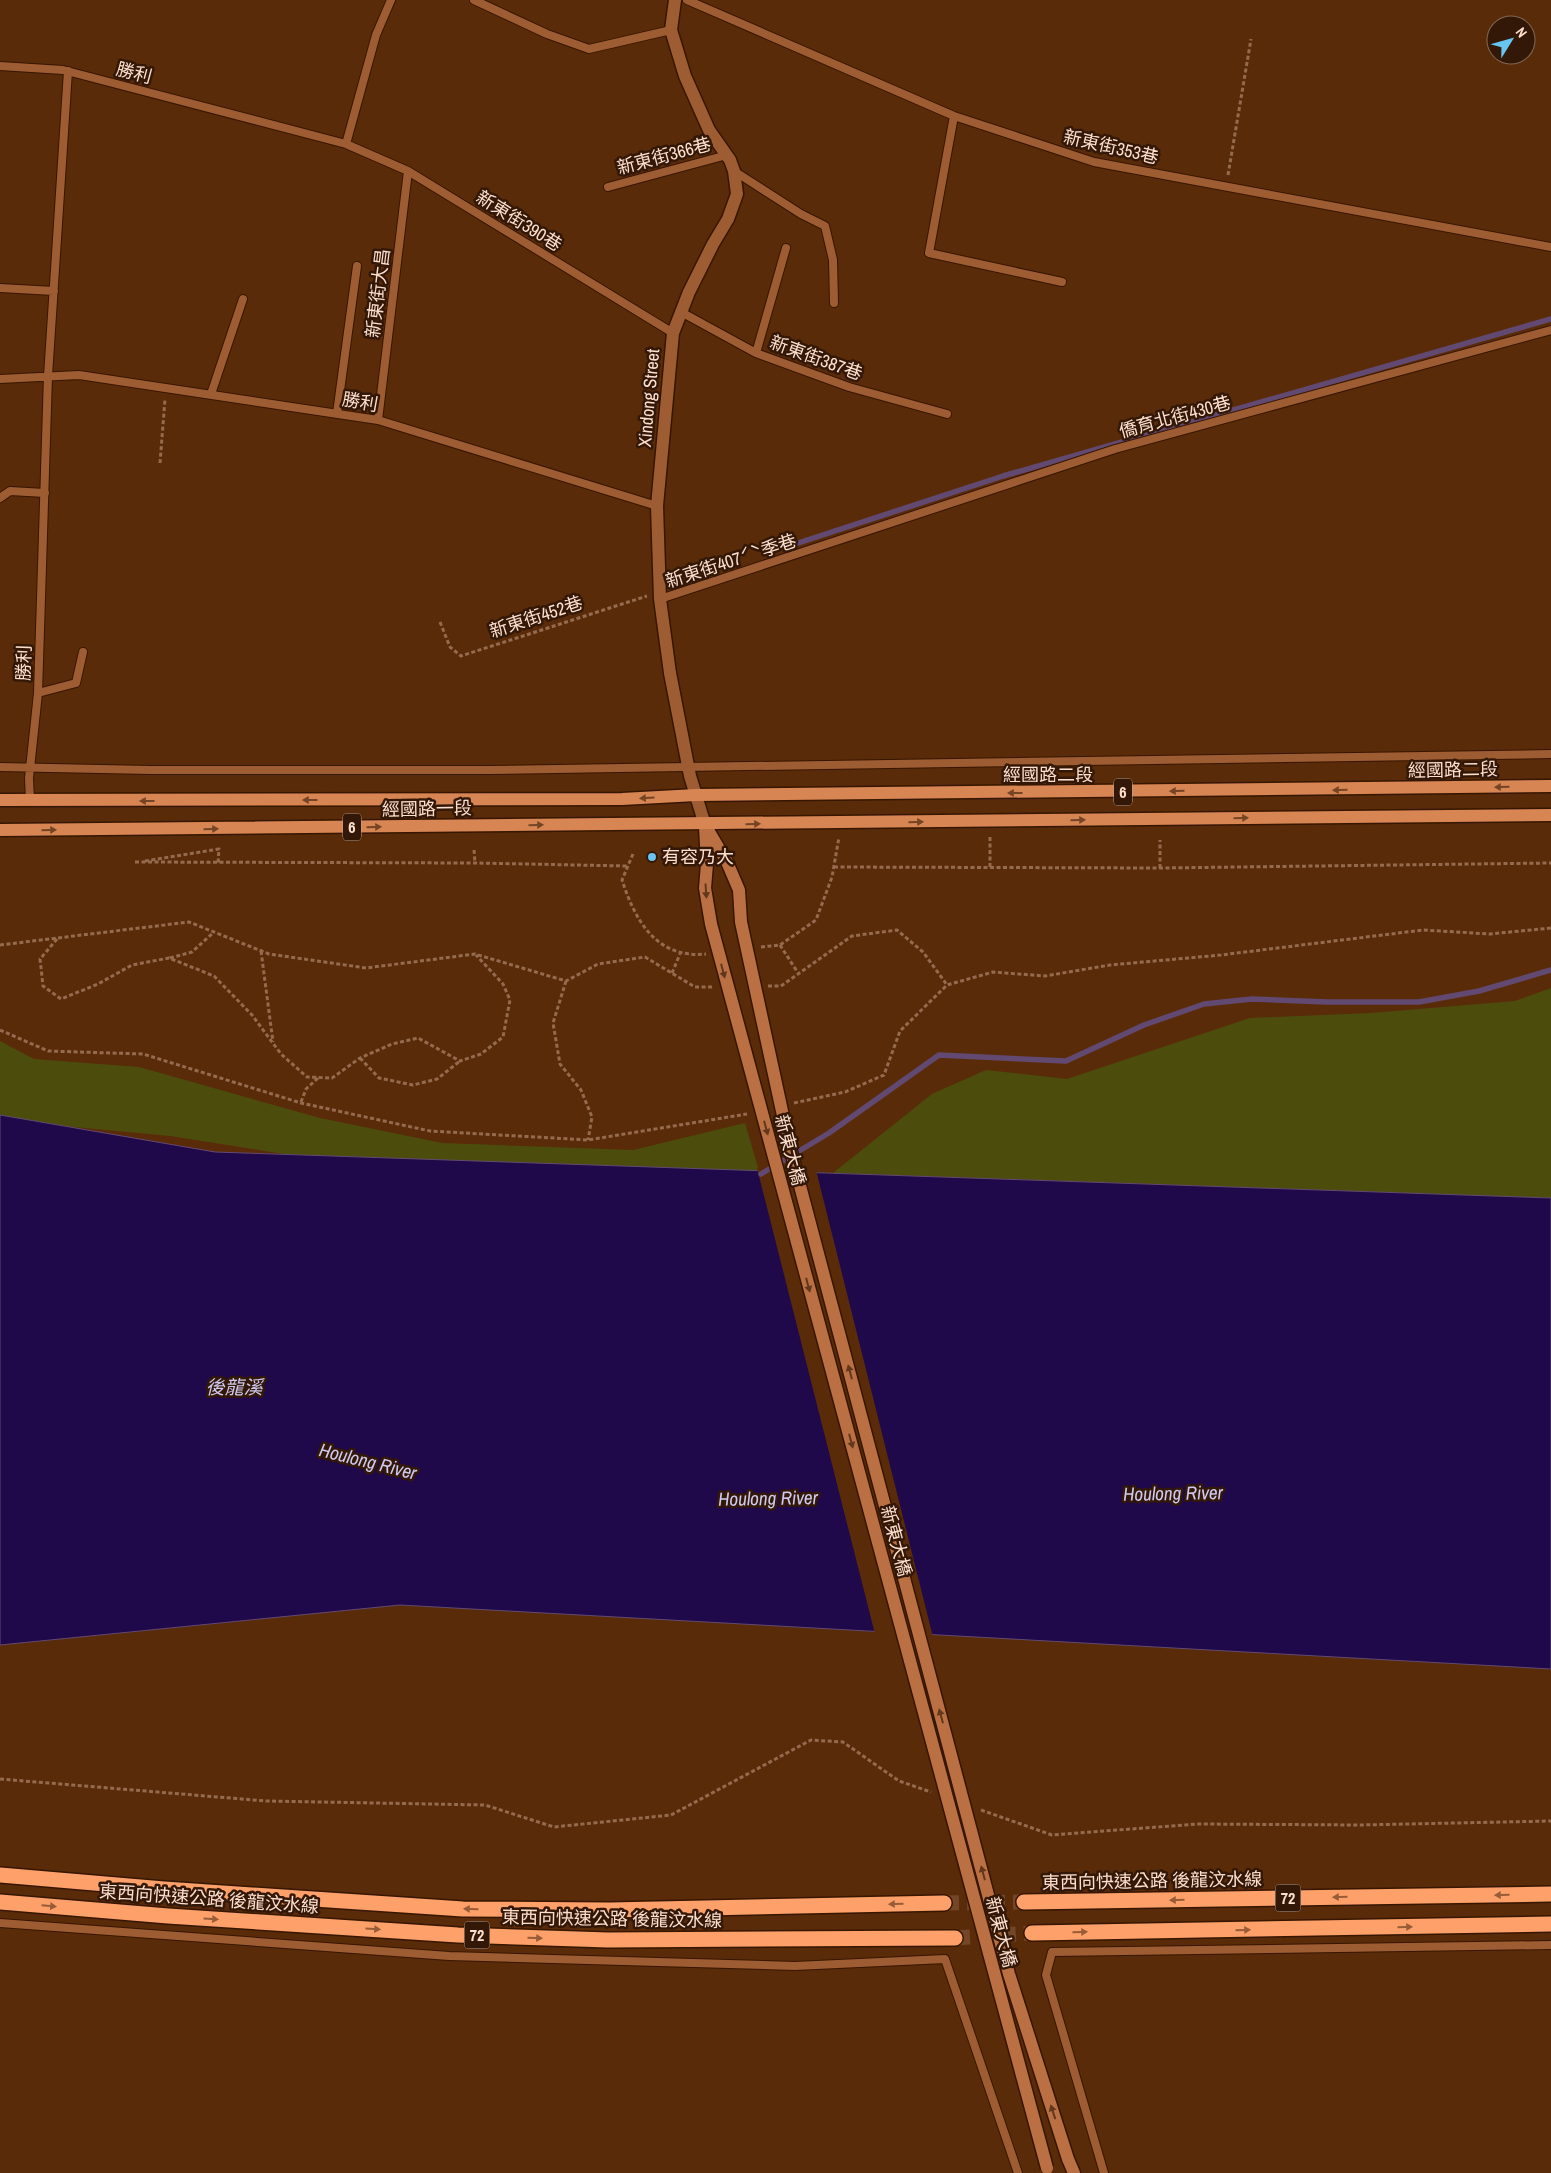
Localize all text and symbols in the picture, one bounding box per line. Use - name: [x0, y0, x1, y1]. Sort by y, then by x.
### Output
- north arrow: [1486, 15, 1536, 65]
- text: N: [1512, 23, 1531, 41]
- street label: 勝利: [114, 56, 155, 89]
- street label: 新東街353巷: [1061, 123, 1161, 170]
- street label: 新東街366巷: [614, 131, 714, 180]
- street label: 新東街390巷: [472, 184, 567, 257]
- street label: 新東街大昌: [360, 247, 395, 339]
- street label: 新東街387巷: [766, 329, 866, 386]
- street label: Xindong Street: [632, 348, 665, 448]
- street label: 勝利: [340, 386, 380, 417]
- street label: 僑育北街430巷: [1116, 390, 1233, 443]
- street label: 新東街407ˊˋ季巷: [662, 528, 799, 593]
- street label: 新東街452巷: [486, 590, 586, 643]
- street label: 勝利: [10, 645, 37, 681]
- street label: 經國路二段: [1408, 756, 1498, 783]
- street label: 經國路二段: [1003, 762, 1093, 787]
- road number: 6: [1114, 779, 1132, 806]
- one-way arrow: [1494, 783, 1510, 791]
- one-way arrow: [1332, 786, 1348, 794]
- one-way arrow: [1169, 787, 1185, 795]
- one-way arrow: [1007, 789, 1023, 797]
- one-way arrow: [639, 794, 655, 802]
- street label: 經國路一段: [382, 795, 472, 822]
- one-way arrow: [301, 796, 317, 804]
- one-way arrow: [139, 797, 155, 805]
- road number: 6: [343, 814, 361, 840]
- one-way arrow: [1233, 814, 1249, 822]
- one-way arrow: [1070, 816, 1086, 824]
- one-way arrow: [908, 818, 924, 826]
- one-way arrow: [746, 820, 762, 828]
- one-way arrow: [528, 821, 544, 829]
- one-way arrow: [366, 823, 382, 831]
- one-way arrow: [203, 824, 219, 832]
- one-way arrow: [41, 826, 57, 834]
- place label: 有容乃大: [662, 844, 734, 869]
- marker: 有容乃大: [646, 851, 658, 863]
- one-way arrow: [703, 883, 711, 899]
- one-way arrow: [720, 963, 728, 978]
- street label: 新東大橋: [769, 1112, 812, 1188]
- one-way arrow: [762, 1120, 770, 1135]
- one-way arrow: [805, 1277, 813, 1292]
- one-way arrow: [846, 1365, 854, 1380]
- water label: 後龍溪: [205, 1374, 265, 1400]
- one-way arrow: [847, 1434, 855, 1449]
- water label: Houlong River: [317, 1436, 420, 1486]
- water label: Houlong River: [1123, 1479, 1224, 1507]
- water label: Houlong River: [718, 1484, 819, 1512]
- street label: 新東大橋: [875, 1503, 918, 1579]
- one-way arrow: [937, 1708, 945, 1723]
- one-way arrow: [978, 1865, 986, 1880]
- street label: 東西向快速公路 後龍汶水線: [1042, 1866, 1262, 1895]
- street label: 東西向快速公路 後龍汶水線: [98, 1878, 320, 1919]
- road number: 72: [1276, 1885, 1300, 1912]
- one-way arrow: [1494, 1891, 1510, 1899]
- street label: 新東大橋: [980, 1894, 1023, 1970]
- one-way arrow: [1332, 1894, 1348, 1902]
- one-way arrow: [1169, 1896, 1185, 1904]
- one-way arrow: [887, 1900, 903, 1908]
- one-way arrow: [41, 1902, 57, 1910]
- street label: 東西向快速公路 後龍汶水線: [502, 1904, 722, 1933]
- one-way arrow: [462, 1905, 478, 1913]
- one-way arrow: [203, 1915, 219, 1923]
- road number: 72: [464, 1922, 490, 1948]
- one-way arrow: [1397, 1923, 1413, 1931]
- one-way arrow: [365, 1926, 381, 1934]
- one-way arrow: [1235, 1926, 1251, 1934]
- one-way arrow: [1073, 1928, 1089, 1936]
- one-way arrow: [527, 1934, 543, 1942]
- one-way arrow: [1049, 2105, 1057, 2120]

